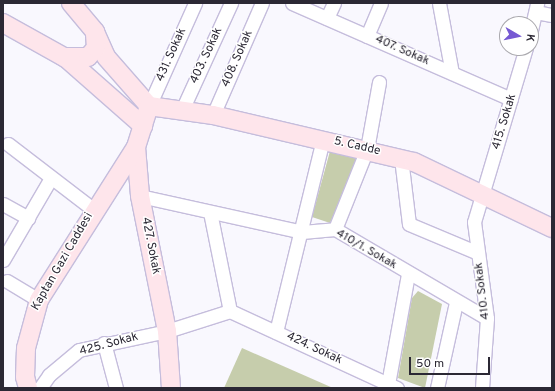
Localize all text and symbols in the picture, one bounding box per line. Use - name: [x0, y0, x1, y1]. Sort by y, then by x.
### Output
- north arrow: [499, 16, 539, 56]
- street label: 431. Sokak: [154, 26, 190, 84]
- street label: 403. Sokak: [188, 26, 226, 86]
- street label: 408. Sokak: [219, 28, 257, 90]
- street label: 407. Sokak: [373, 33, 431, 69]
- text: K: [522, 33, 537, 43]
- street label: 415. Sokak: [490, 92, 520, 152]
- street label: 5. Cadde: [332, 135, 382, 159]
- street label: Kaptan Gazi Caddesi: [29, 211, 97, 313]
- street label: 427. Sokak: [137, 216, 163, 276]
- street label: 410/1. Sokak: [333, 227, 399, 273]
- street label: 410. Sokak: [472, 262, 494, 320]
- street label: 425. Sokak: [78, 330, 140, 360]
- street label: 424. Sokak: [284, 330, 344, 368]
- scale bar: [411, 349, 492, 375]
- text: 50 m: [416, 356, 444, 372]

